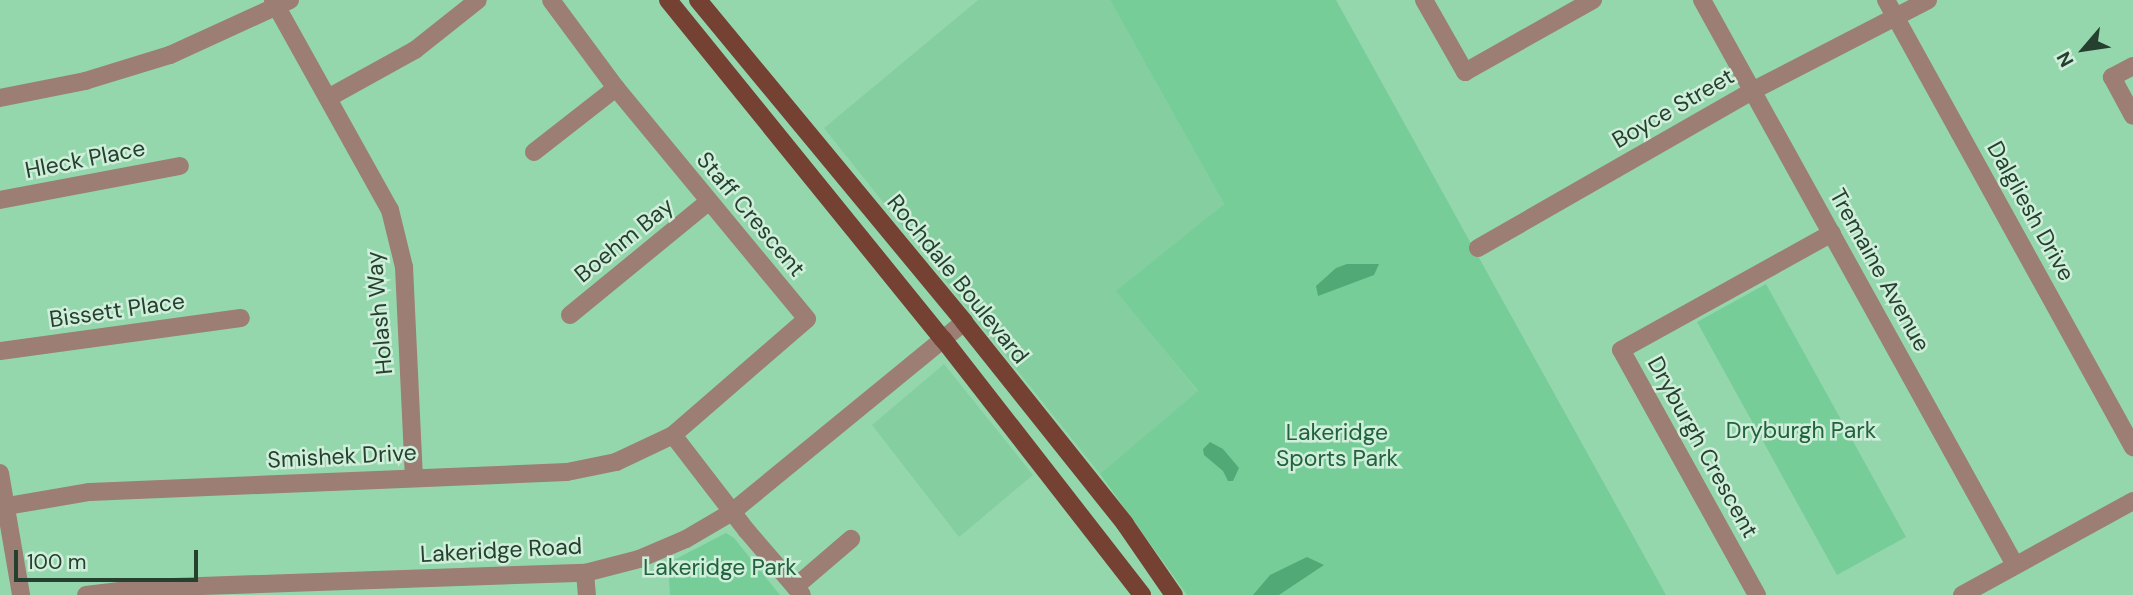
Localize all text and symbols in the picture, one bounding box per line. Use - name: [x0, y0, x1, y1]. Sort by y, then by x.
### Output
- north arrow: [2049, 14, 2119, 84]
- text: N: [2051, 47, 2079, 72]
- street label: Boyce Street: [1607, 62, 1739, 154]
- street label: Hleck Place: [23, 134, 147, 184]
- street label: Dalgliesh Drive: [1981, 136, 2081, 286]
- street label: Staff Crescent: [691, 146, 811, 282]
- street label: Tremaine Avenue: [1824, 184, 1936, 356]
- street label: Rochdale Boulevard: [881, 189, 1035, 369]
- street label: Boehm Bay: [569, 192, 679, 288]
- street label: Holash Way: [360, 250, 398, 376]
- street label: Bissett Place: [47, 287, 187, 333]
- street label: Dryburgh Crescent: [1642, 352, 1764, 542]
- park label: Dryburgh Park: [1726, 416, 1876, 444]
- park label: Lakeridge Sports Park: [1276, 418, 1398, 472]
- street label: Smishek Drive: [267, 438, 417, 474]
- street label: Lakeridge Road: [419, 532, 583, 568]
- scale bar: [18, 536, 201, 580]
- text: 100 m: [27, 548, 87, 576]
- park label: Lakeridge Park: [643, 553, 797, 581]

